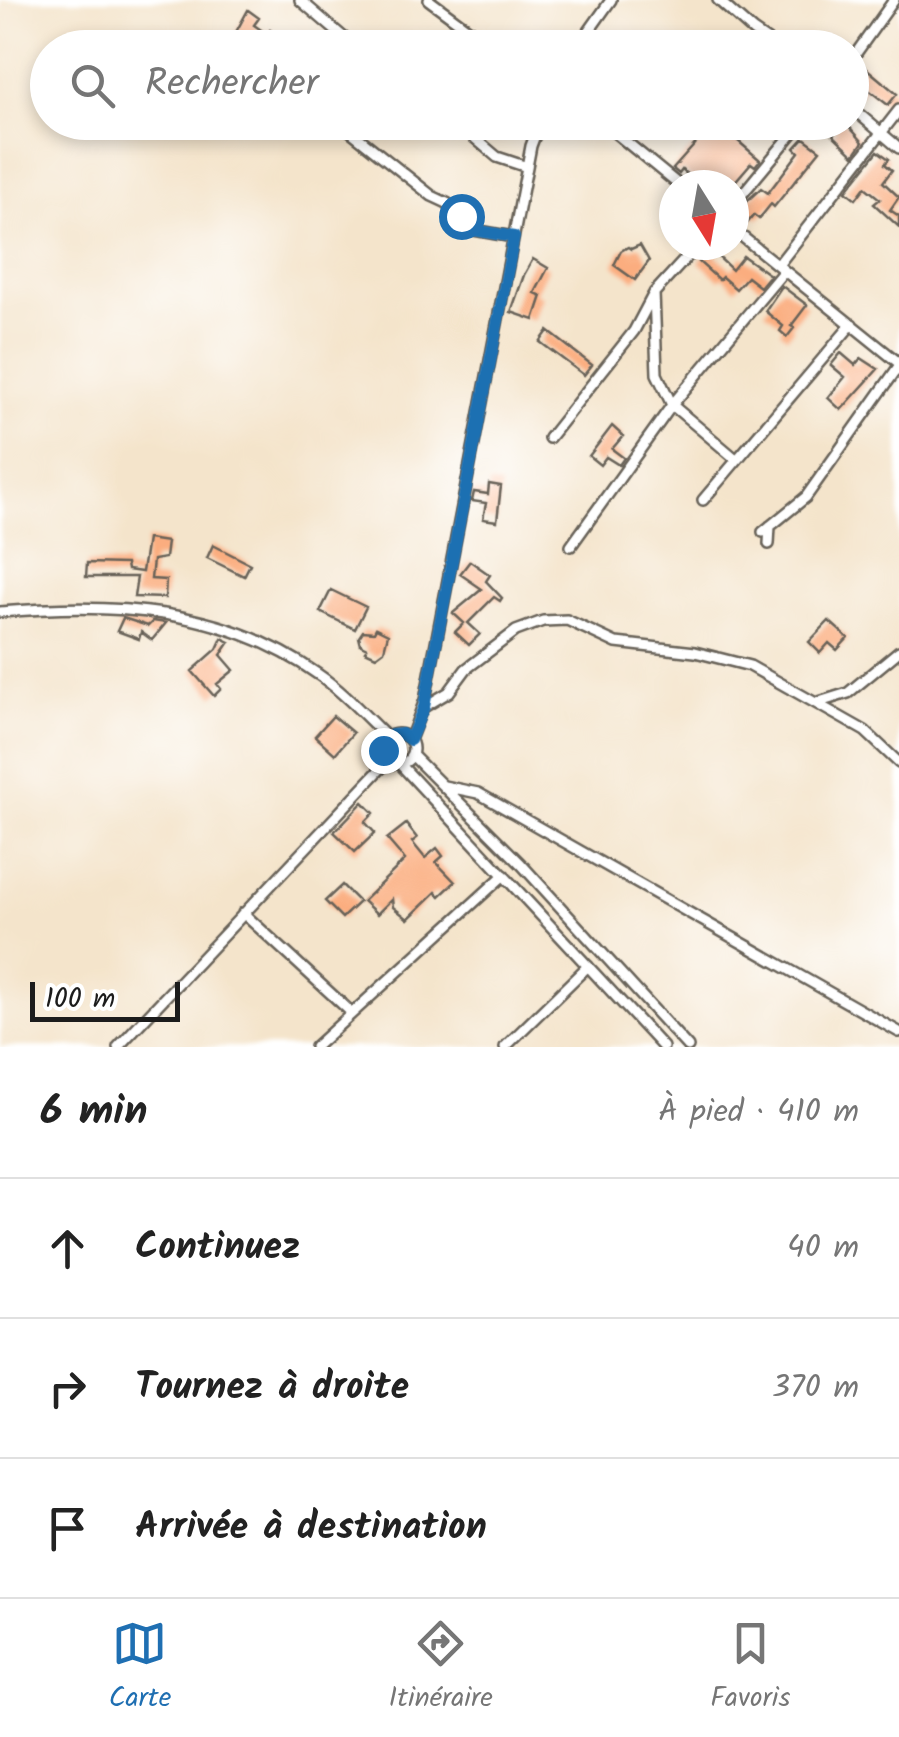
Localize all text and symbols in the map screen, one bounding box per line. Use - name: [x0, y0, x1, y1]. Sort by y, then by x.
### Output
- search box: [30, 30, 869, 140]
- text: Rechercher: [145, 55, 318, 115]
- icon: search: [65, 58, 120, 113]
- north arrow: [659, 170, 749, 260]
- route start: [439, 194, 485, 240]
- route end: [361, 728, 407, 774]
- scale bar: [30, 977, 180, 1021]
- text: 100 m: [45, 977, 115, 1022]
- text: 6 min: [40, 1079, 148, 1146]
- text: À pied · 410 m: [658, 1087, 859, 1138]
- text: Continuez: [135, 1218, 300, 1278]
- icon: ahead: [40, 1221, 95, 1276]
- text: 40 m: [787, 1223, 859, 1274]
- text: Tournez à droite: [135, 1358, 409, 1418]
- icon: right: [40, 1361, 95, 1416]
- text: 370 m: [772, 1363, 859, 1414]
- text: Arrivée à destination: [135, 1498, 487, 1558]
- icon: arrive: [40, 1501, 95, 1556]
- tab: Carte: [109, 1616, 171, 1721]
- tab: Itinéraire: [389, 1616, 493, 1721]
- tab: Favoris: [710, 1616, 790, 1721]

